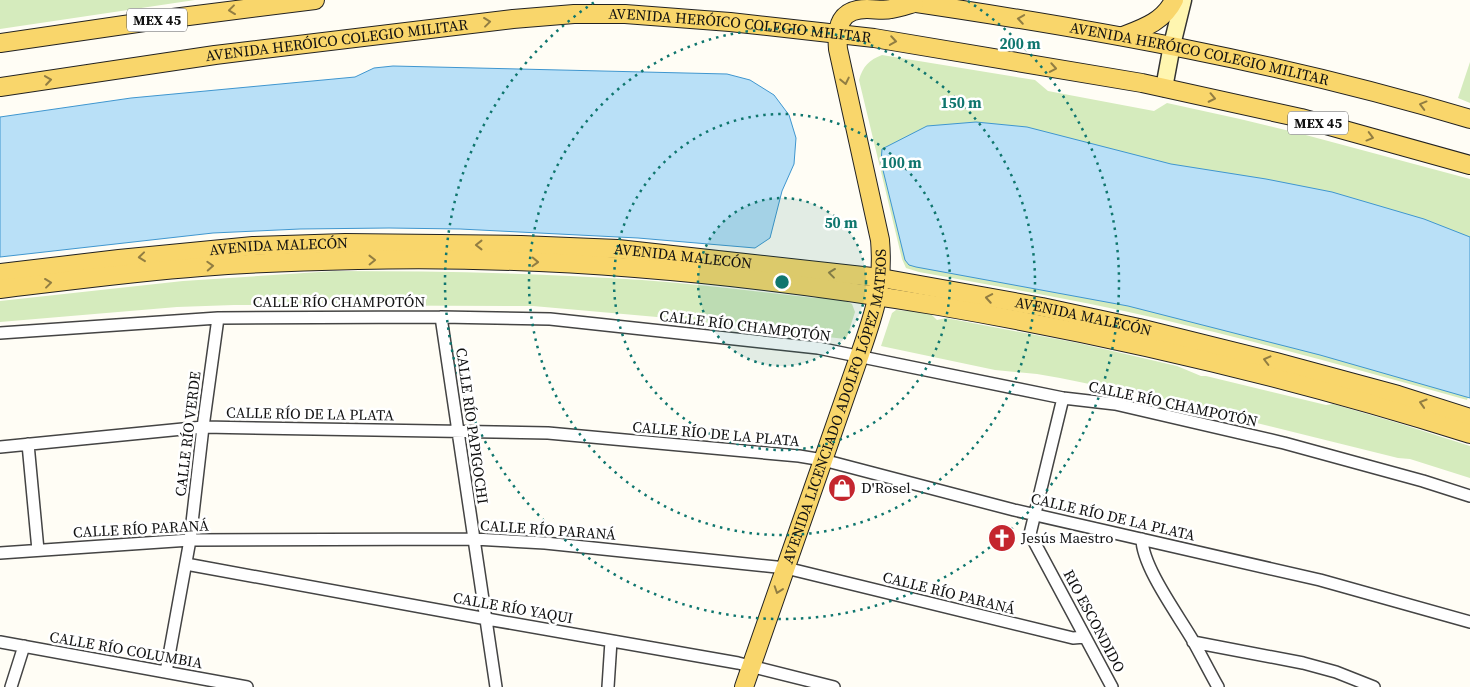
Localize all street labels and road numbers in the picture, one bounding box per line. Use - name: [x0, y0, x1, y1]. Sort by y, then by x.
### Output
- street label: AVENIDA HERÓICO COLEGIO MILITAR: [608, 3, 873, 48]
- road number: MEX 45: [127, 8, 187, 32]
- street label: AVENIDA HERÓICO COLEGIO MILITAR: [204, 13, 469, 66]
- street label: AVENIDA HERÓICO COLEGIO MILITAR: [1068, 17, 1331, 90]
- road number: MEX 45: [1288, 112, 1348, 134]
- street label: AVENIDA MALECÓN: [208, 232, 348, 260]
- street label: AVENIDA MALECÓN: [613, 238, 753, 274]
- street label: AVENIDA LICENCIADO ADOLFO LÓPEZ MATEOS: [777, 248, 891, 566]
- street label: CALLE RÍO CHAMPOTÓN: [253, 291, 425, 312]
- street label: AVENIDA MALECÓN: [1013, 291, 1154, 341]
- street label: CALLE RÍO CHAMPOTÓN: [658, 305, 832, 346]
- street label: CALLE RÍO PAPIGOCHI: [451, 346, 494, 506]
- street label: CALLE RÍO VERDE: [169, 370, 206, 498]
- street label: CALLE RÍO CHAMPOTÓN: [1087, 375, 1260, 432]
- street label: CALLE RÍO DE LA PLATA: [226, 402, 394, 425]
- street label: CALLE RÍO DE LA PLATA: [631, 416, 801, 451]
- street label: CALLE RÍO DE LA PLATA: [1029, 487, 1197, 546]
- street label: CALLE RÍO PARANÁ: [73, 514, 209, 543]
- street label: CALLE RÍO PARANÁ: [479, 514, 617, 545]
- street label: CALLE RÍO PARANÁ: [881, 566, 1018, 619]
- street label: RIO ESCONDIDO: [1058, 566, 1130, 676]
- street label: CALLE RÍO YAQUI: [451, 587, 575, 628]
- street label: CALLE RÍO COLUMBIA: [48, 626, 204, 673]

